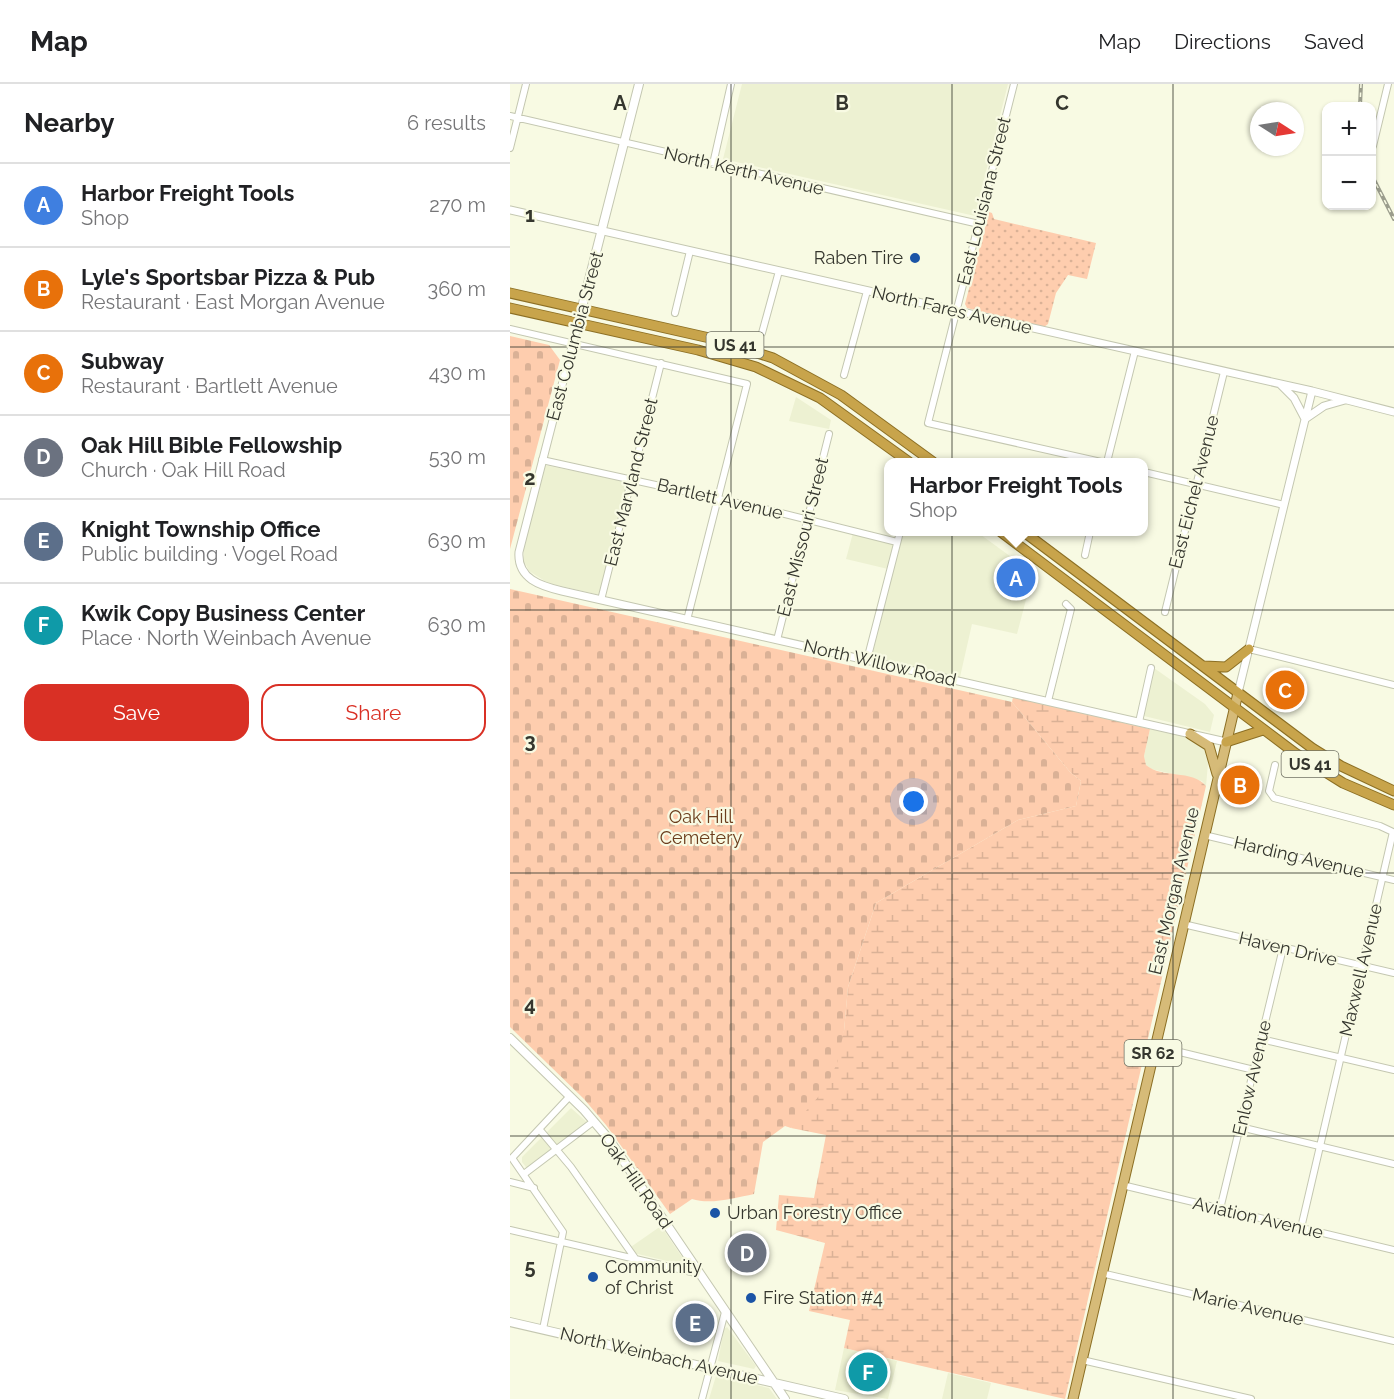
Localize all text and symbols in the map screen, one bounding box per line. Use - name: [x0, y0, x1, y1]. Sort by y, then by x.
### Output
- text: Map: [30, 25, 88, 58]
- text: Map: [1098, 29, 1141, 54]
- text: Directions: [1174, 29, 1271, 54]
- text: Saved: [1304, 29, 1364, 54]
- text: A: [613, 91, 627, 115]
- text: B: [835, 91, 849, 115]
- text: C: [1055, 91, 1069, 115]
- north arrow: [1250, 102, 1304, 156]
- map controls: [1322, 102, 1376, 210]
- button: +: [1322, 102, 1376, 156]
- text: Nearby: [24, 108, 114, 138]
- text: 6 results: [407, 111, 486, 135]
- street label: East Louisiana Street: [952, 114, 1015, 287]
- street label: North Kerth Avenue: [662, 142, 827, 199]
- button: −: [1322, 156, 1376, 210]
- text: Harbor Freight Tools: [81, 180, 294, 206]
- text: A: [37, 193, 50, 217]
- text: 270 m: [429, 193, 486, 217]
- text: 1: [525, 203, 535, 227]
- text: Shop: [81, 206, 129, 230]
- place label: Raben Tire: [814, 247, 903, 268]
- street label: East Columbia Street: [542, 249, 607, 423]
- marker: Raben Tire: [908, 251, 922, 265]
- text: Lyle's Sportsbar Pizza & Pub: [81, 264, 375, 290]
- text: B: [37, 277, 50, 301]
- text: 360 m: [428, 277, 486, 301]
- street label: North Fares Avenue: [870, 281, 1035, 338]
- text: Restaurant · East Morgan Avenue: [81, 290, 385, 314]
- road number: US 41: [706, 332, 764, 358]
- text: Subway: [81, 348, 164, 374]
- text: C: [37, 361, 50, 385]
- text: 430 m: [429, 361, 486, 385]
- text: Restaurant · Bartlett Avenue: [81, 374, 338, 398]
- street label: East Maryland Street: [599, 396, 662, 568]
- street label: East Eichel Avenue: [1164, 413, 1223, 571]
- text: Oak Hill Bible Fellowship: [81, 432, 342, 458]
- text: D: [36, 445, 51, 469]
- text: 530 m: [429, 445, 486, 469]
- street label: East Missouri Street: [773, 455, 832, 619]
- text: Church · Oak Hill Road: [81, 458, 286, 482]
- popup: [884, 458, 1148, 536]
- text: 2: [524, 466, 536, 490]
- text: Harbor Freight Tools: [909, 472, 1123, 498]
- street label: Bartlett Avenue: [655, 474, 786, 523]
- text: Shop: [909, 498, 957, 522]
- text: Knight Township Office: [81, 516, 320, 542]
- text: E: [37, 529, 50, 553]
- text: 630 m: [428, 529, 486, 553]
- text: Public building · Vogel Road: [81, 542, 338, 566]
- pin: A: [996, 556, 1036, 600]
- text: Kwik Copy Business Center: [81, 600, 365, 626]
- text: F: [38, 613, 49, 637]
- text: 630 m: [428, 613, 486, 637]
- text: Place · North Weinbach Avenue: [81, 626, 371, 650]
- street label: North Willow Road: [802, 635, 959, 690]
- pin: C: [1266, 668, 1304, 712]
- button: Save: [24, 684, 249, 741]
- button: Share: [261, 684, 486, 741]
- text: 3: [524, 729, 536, 753]
- road number: US 41: [1282, 751, 1338, 777]
- pin: B: [1220, 762, 1260, 808]
- your location: [899, 787, 928, 816]
- street label: East Morgan Avenue: [1144, 805, 1203, 977]
- park label: Oak Hill Cemetery: [660, 806, 742, 848]
- street label: Harding Avenue: [1232, 831, 1367, 882]
- street label: Maxwell Avenue: [1335, 901, 1386, 1038]
- street label: Haven Drive: [1237, 927, 1340, 970]
- text: 4: [524, 992, 536, 1016]
- street label: Enlow Avenue: [1228, 1018, 1275, 1138]
- road number: SR 62: [1124, 1040, 1182, 1066]
- street label: Oak Hill Road: [596, 1129, 677, 1232]
- street label: Aviation Avenue: [1191, 1192, 1326, 1243]
- place label: Urban Forestry Office: [727, 1202, 903, 1223]
- marker: Urban Forestry Office: [708, 1206, 722, 1220]
- pin: D: [728, 1230, 766, 1276]
- text: 5: [524, 1255, 536, 1279]
- place label: Community of Christ: [605, 1256, 702, 1298]
- marker: Community of Christ: [586, 1270, 600, 1284]
- street label: Marie Avenue: [1190, 1284, 1306, 1330]
- place label: Fire Station #4: [763, 1287, 883, 1308]
- marker: Fire Station #4: [744, 1291, 758, 1305]
- pin: E: [676, 1300, 714, 1346]
- street label: North Weinbach Avenue: [558, 1323, 760, 1389]
- pin: F: [848, 1350, 888, 1394]

